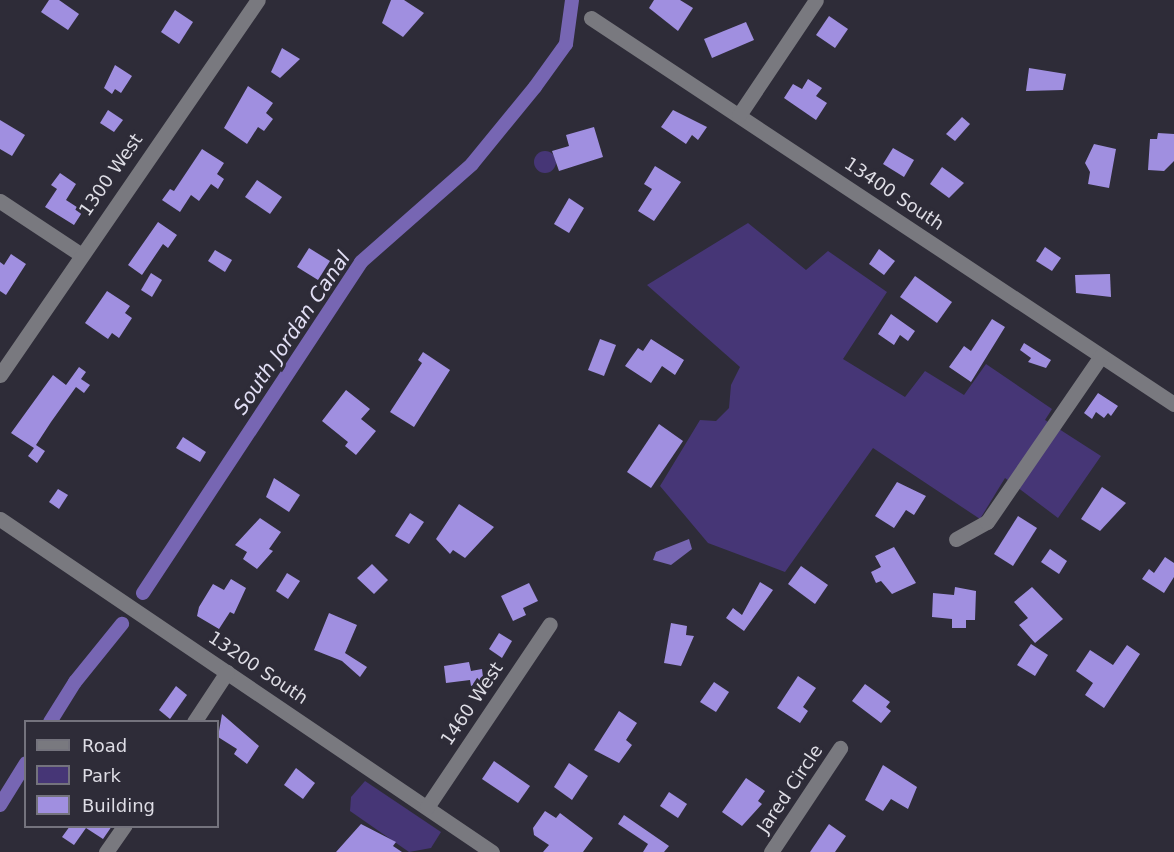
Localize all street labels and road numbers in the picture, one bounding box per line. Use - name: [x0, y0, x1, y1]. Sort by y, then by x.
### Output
- street label: 1300 West: [75, 130, 147, 220]
- street label: 13400 South: [840, 153, 948, 235]
- street label: 13200 South: [204, 627, 312, 709]
- street label: 1460 West: [436, 658, 508, 750]
- street label: Jared Circle: [752, 741, 828, 837]

